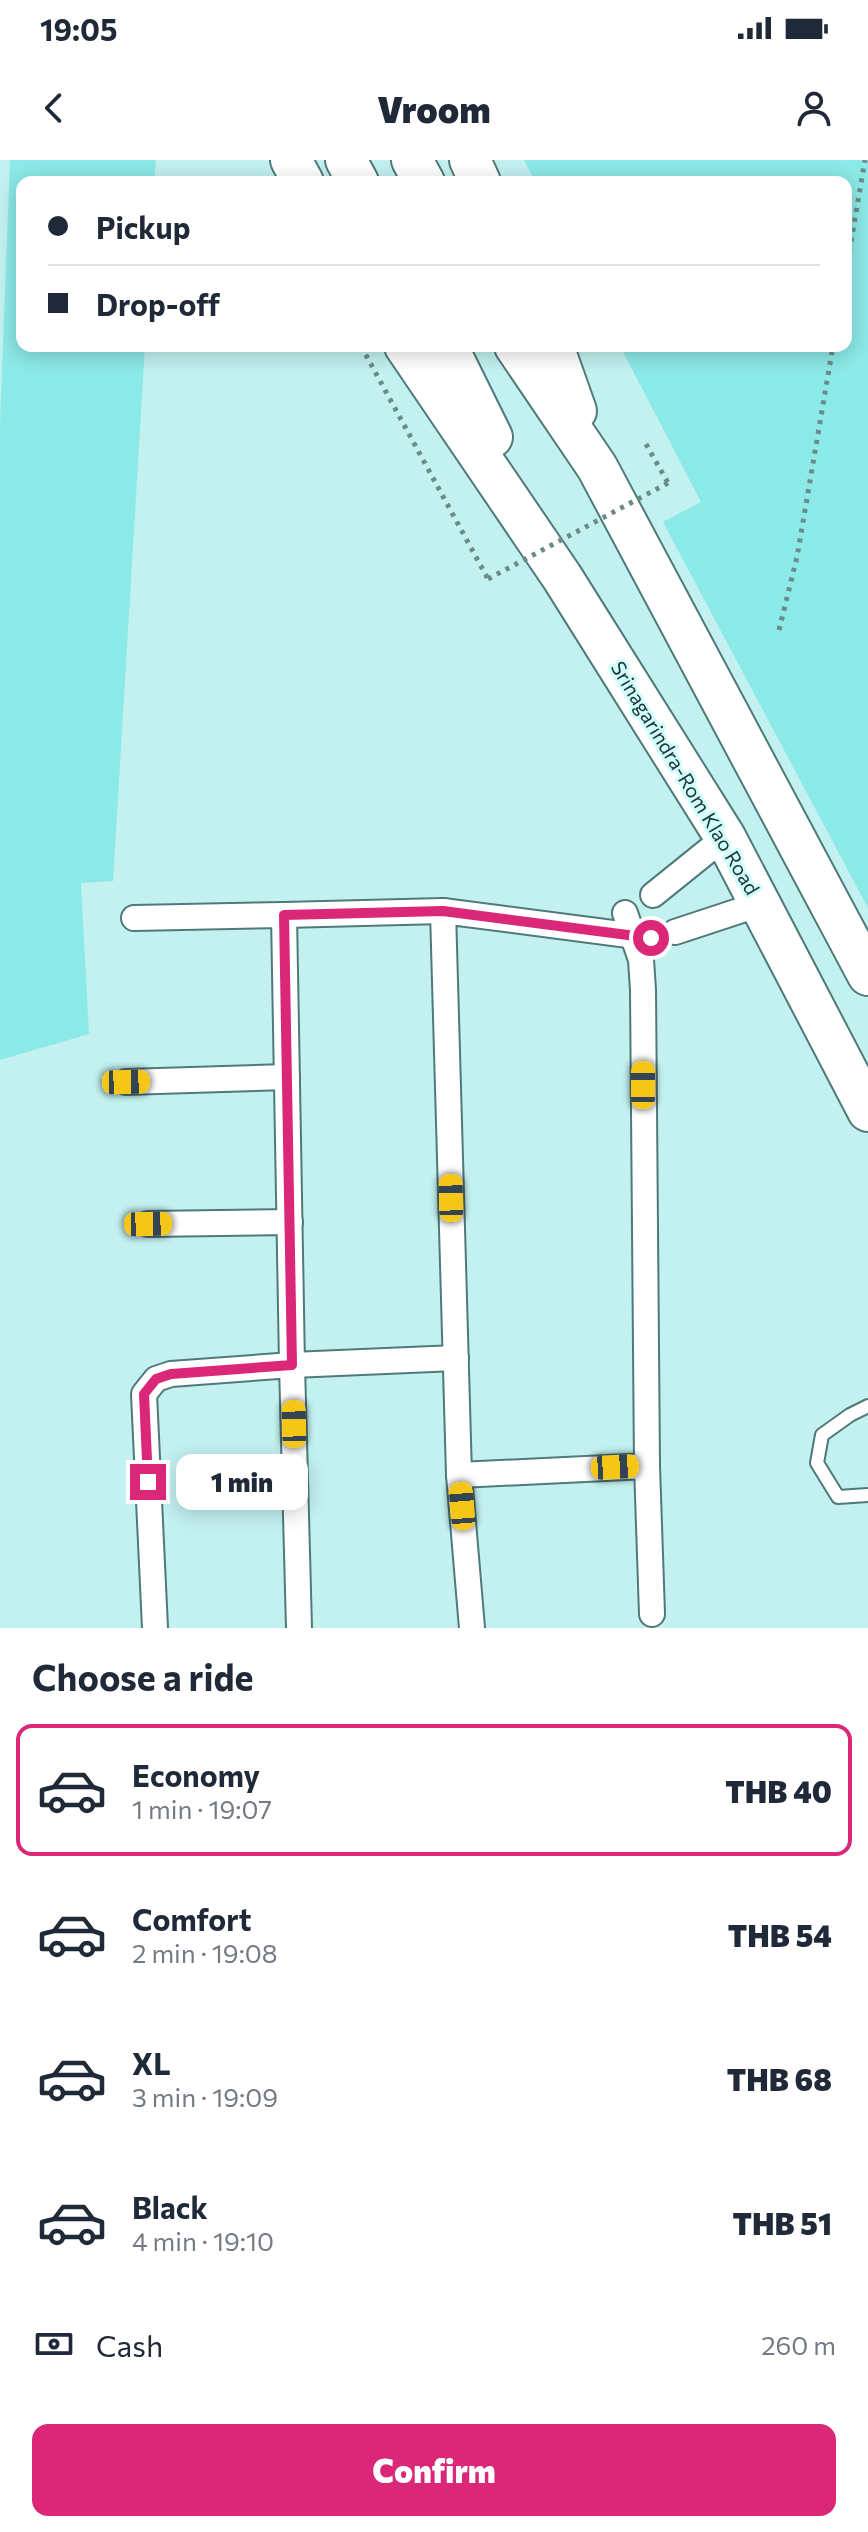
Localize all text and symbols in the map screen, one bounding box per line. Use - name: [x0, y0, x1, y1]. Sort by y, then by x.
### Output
- text: 19:05: [40, 10, 117, 47]
- icon: back: [32, 86, 76, 130]
- text: Vroom: [377, 86, 491, 130]
- icon: person: [792, 86, 836, 130]
- text: Pickup: [96, 208, 190, 245]
- text: Drop-off: [96, 285, 220, 322]
- street label: Srinagarindra-Rom Klao Road: [607, 656, 765, 899]
- route start: [633, 920, 669, 956]
- car: [631, 1061, 655, 1109]
- car: [102, 1070, 150, 1094]
- car: [439, 1174, 463, 1222]
- car: [124, 1212, 172, 1236]
- car: [282, 1400, 306, 1448]
- callout: 1 min: [176, 1454, 308, 1510]
- car: [590, 1454, 640, 1480]
- route end: [130, 1464, 166, 1500]
- text: 1 min: [211, 1466, 273, 1497]
- car: [448, 1481, 476, 1531]
- text: Choose a ride: [32, 1654, 253, 1698]
- icon: car: [36, 1754, 108, 1826]
- text: Economy: [132, 1756, 260, 1793]
- text: THB 40: [725, 1772, 832, 1809]
- text: 1 min · 19:07: [132, 1793, 272, 1824]
- icon: car: [36, 1898, 108, 1970]
- text: Comfort: [132, 1900, 251, 1937]
- text: THB 54: [728, 1916, 832, 1953]
- text: 2 min · 19:08: [132, 1937, 278, 1968]
- icon: car: [36, 2042, 108, 2114]
- text: XL: [132, 2044, 171, 2081]
- text: THB 68: [727, 2060, 832, 2097]
- text: 3 min · 19:09: [132, 2081, 278, 2112]
- icon: car: [36, 2186, 108, 2258]
- text: Black: [132, 2188, 208, 2225]
- text: THB 51: [733, 2204, 832, 2241]
- text: 4 min · 19:10: [132, 2225, 274, 2256]
- icon: cash: [32, 2322, 76, 2366]
- text: Cash: [96, 2326, 163, 2363]
- text: 260 m: [761, 2329, 836, 2360]
- button: Confirm: [32, 2424, 836, 2516]

